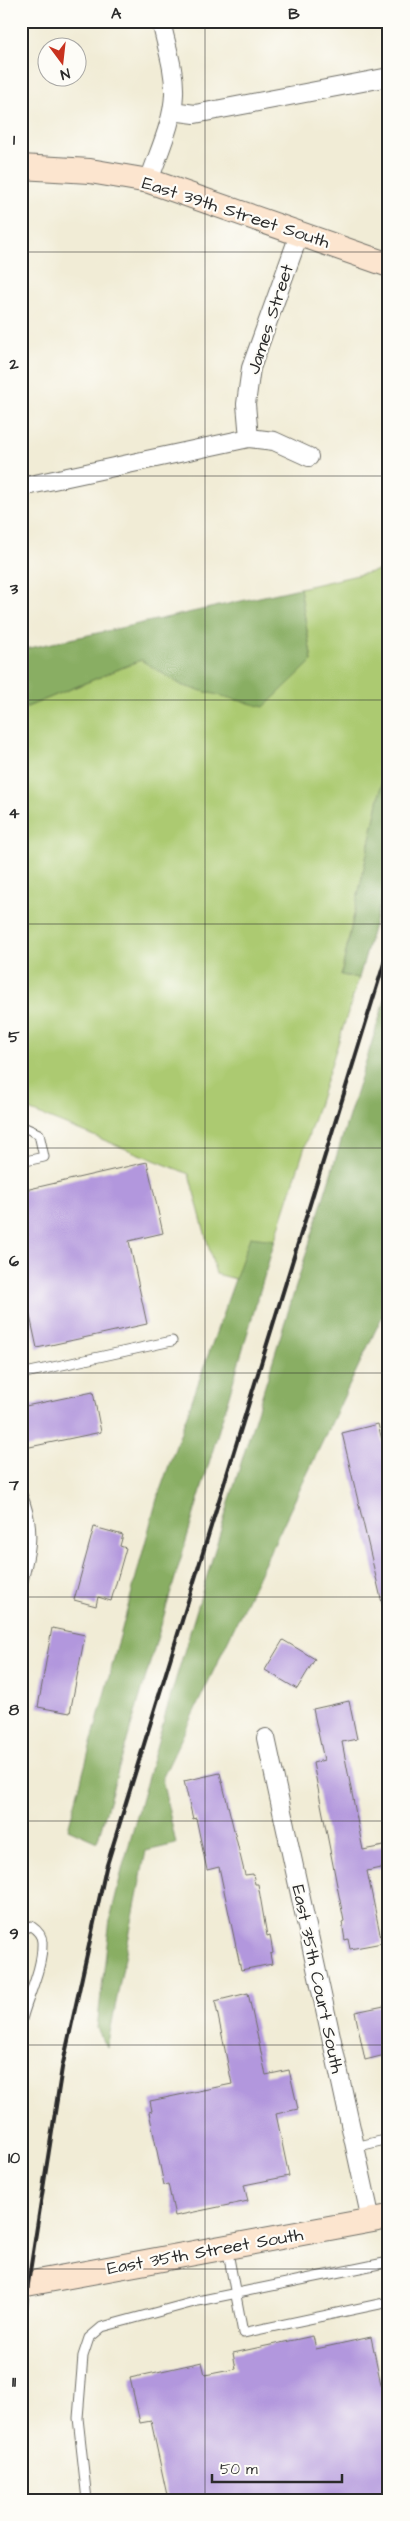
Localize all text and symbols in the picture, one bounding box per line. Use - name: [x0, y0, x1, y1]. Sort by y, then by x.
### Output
- text: A: [111, 3, 122, 25]
- text: B: [288, 3, 300, 25]
- north arrow: [38, 38, 88, 88]
- text: N: [58, 63, 72, 84]
- text: 1: [13, 129, 16, 151]
- street label: East 39th Street South: [139, 170, 333, 255]
- street label: James Street: [241, 260, 300, 377]
- text: 2: [8, 353, 19, 375]
- text: 3: [9, 578, 19, 600]
- text: 4: [9, 802, 20, 824]
- text: 5: [8, 1026, 20, 1048]
- text: 6: [9, 1250, 19, 1272]
- text: 7: [8, 1474, 19, 1496]
- text: 8: [9, 1699, 20, 1721]
- street label: East 35th Court South: [285, 1883, 350, 2076]
- text: 9: [9, 1923, 19, 1945]
- text: 10: [8, 2147, 20, 2169]
- street label: East 35th Street South: [105, 2222, 305, 2281]
- text: 11: [12, 2371, 17, 2393]
- scale bar: [212, 2451, 342, 2483]
- text: 50 m: [220, 2459, 258, 2480]

